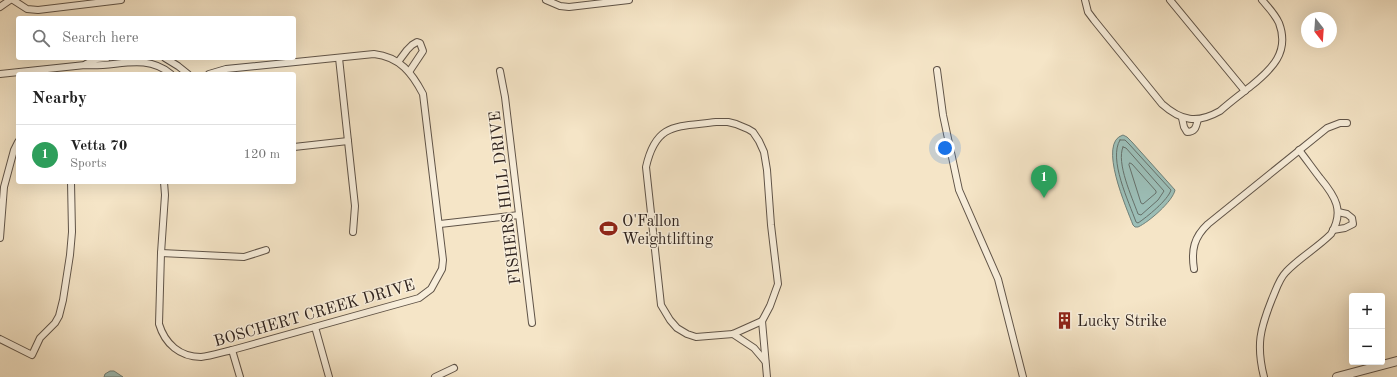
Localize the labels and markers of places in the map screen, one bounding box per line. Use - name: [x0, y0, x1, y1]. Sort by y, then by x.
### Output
- pin: 1: [1031, 165, 1057, 198]
- place label: O'Fallon Weightlifting: [622, 214, 714, 248]
- sports icon: O'Fallon Weightlifting: [599, 219, 619, 239]
- building icon: Lucky Strike: [1054, 310, 1074, 330]
- place label: Lucky Strike: [1077, 314, 1167, 330]

